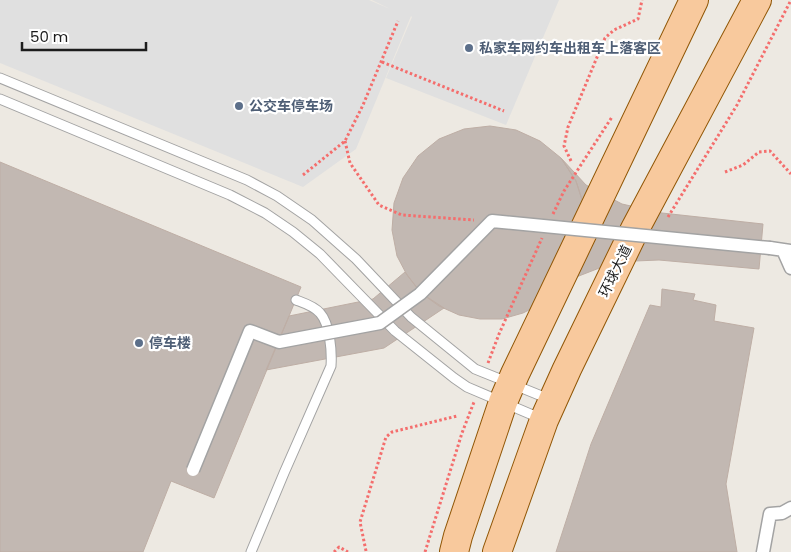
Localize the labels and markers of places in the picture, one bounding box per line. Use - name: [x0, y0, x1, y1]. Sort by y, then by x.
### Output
- place label: 私家车网约车出租车上落客区: [479, 38, 661, 58]
- marker: 私家车网约车出租车上落客区: [463, 42, 475, 54]
- place label: 公交车停车场: [249, 96, 333, 116]
- marker: 公交车停车场: [233, 100, 245, 112]
- place label: 停车楼: [149, 333, 191, 353]
- marker: 停车楼: [133, 337, 145, 349]

